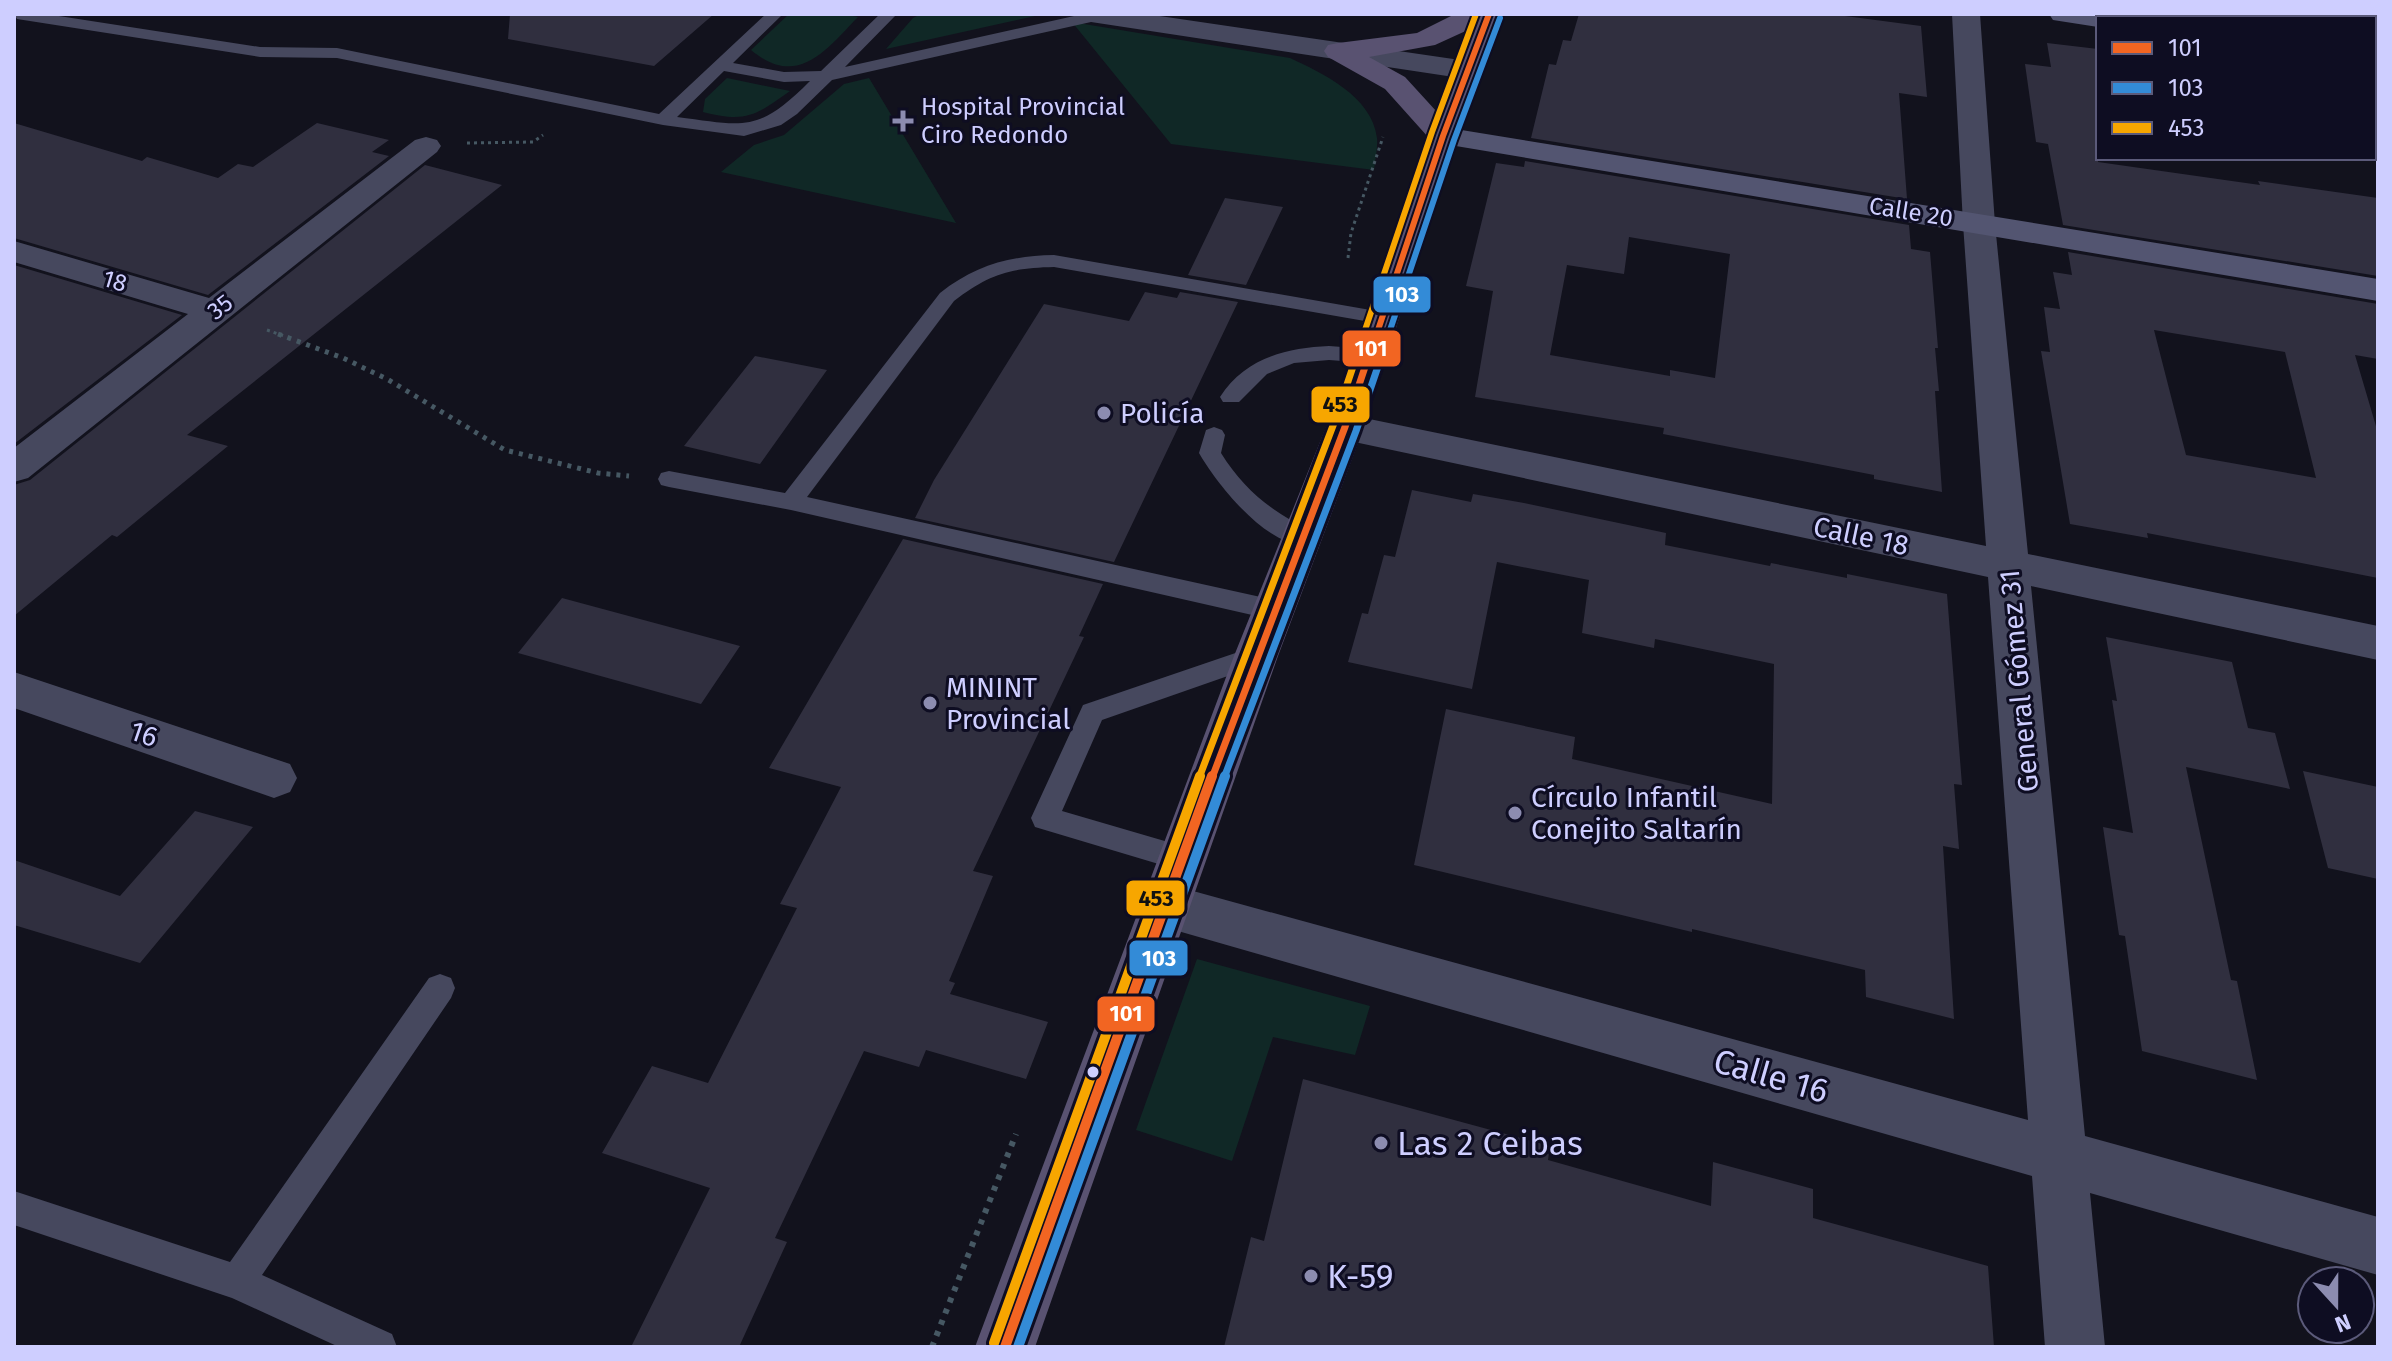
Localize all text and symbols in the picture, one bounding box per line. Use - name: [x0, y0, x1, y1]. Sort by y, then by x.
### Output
- legend: [2096, 16, 2376, 160]
- text: 101: [2168, 34, 2202, 62]
- text: 103: [2168, 74, 2204, 102]
- place label: Hospital Provincial Ciro Redondo: [921, 93, 1125, 149]
- marker: Hospital Provincial Ciro Redondo: [892, 110, 914, 132]
- text: 453: [2168, 114, 2204, 142]
- street label: Calle 20: [1867, 192, 1955, 232]
- street label: 18: [100, 264, 130, 298]
- line badge: 103: [1372, 275, 1432, 314]
- text: 103: [1385, 281, 1419, 308]
- street label: 35: [202, 289, 238, 325]
- line badge: 101: [1341, 329, 1402, 368]
- text: 101: [1355, 335, 1387, 362]
- line badge: 453: [1310, 385, 1371, 424]
- text: 453: [1322, 391, 1358, 418]
- place label: Policía: [1120, 397, 1204, 430]
- marker: Policía: [1095, 404, 1113, 422]
- street label: Calle 18: [1810, 510, 1912, 562]
- street label: General Gómez 31: [1993, 568, 2045, 794]
- place label: MININT Provincial: [946, 671, 1070, 736]
- marker: MININT Provincial: [921, 694, 939, 712]
- street label: 16: [126, 714, 162, 754]
- place label: Círculo Infantil Conejito Saltarín: [1531, 781, 1742, 846]
- marker: Círculo Infantil Conejito Saltarín: [1506, 804, 1524, 822]
- line badge: 453: [1125, 879, 1186, 917]
- text: 453: [1138, 885, 1174, 912]
- line badge: 103: [1128, 939, 1189, 977]
- text: 103: [1142, 945, 1176, 972]
- line badge: 101: [1096, 995, 1156, 1033]
- text: 101: [1110, 1000, 1142, 1027]
- street label: Calle 16: [1709, 1040, 1833, 1112]
- unlabelled marker: [1085, 1064, 1101, 1080]
- place label: Las 2 Ceibas: [1397, 1123, 1583, 1164]
- marker: Las 2 Ceibas: [1372, 1134, 1390, 1152]
- place label: K-59: [1327, 1256, 1394, 1297]
- north arrow: [2296, 1265, 2376, 1345]
- marker: K-59: [1302, 1267, 1320, 1285]
- text: N: [2331, 1308, 2355, 1338]

